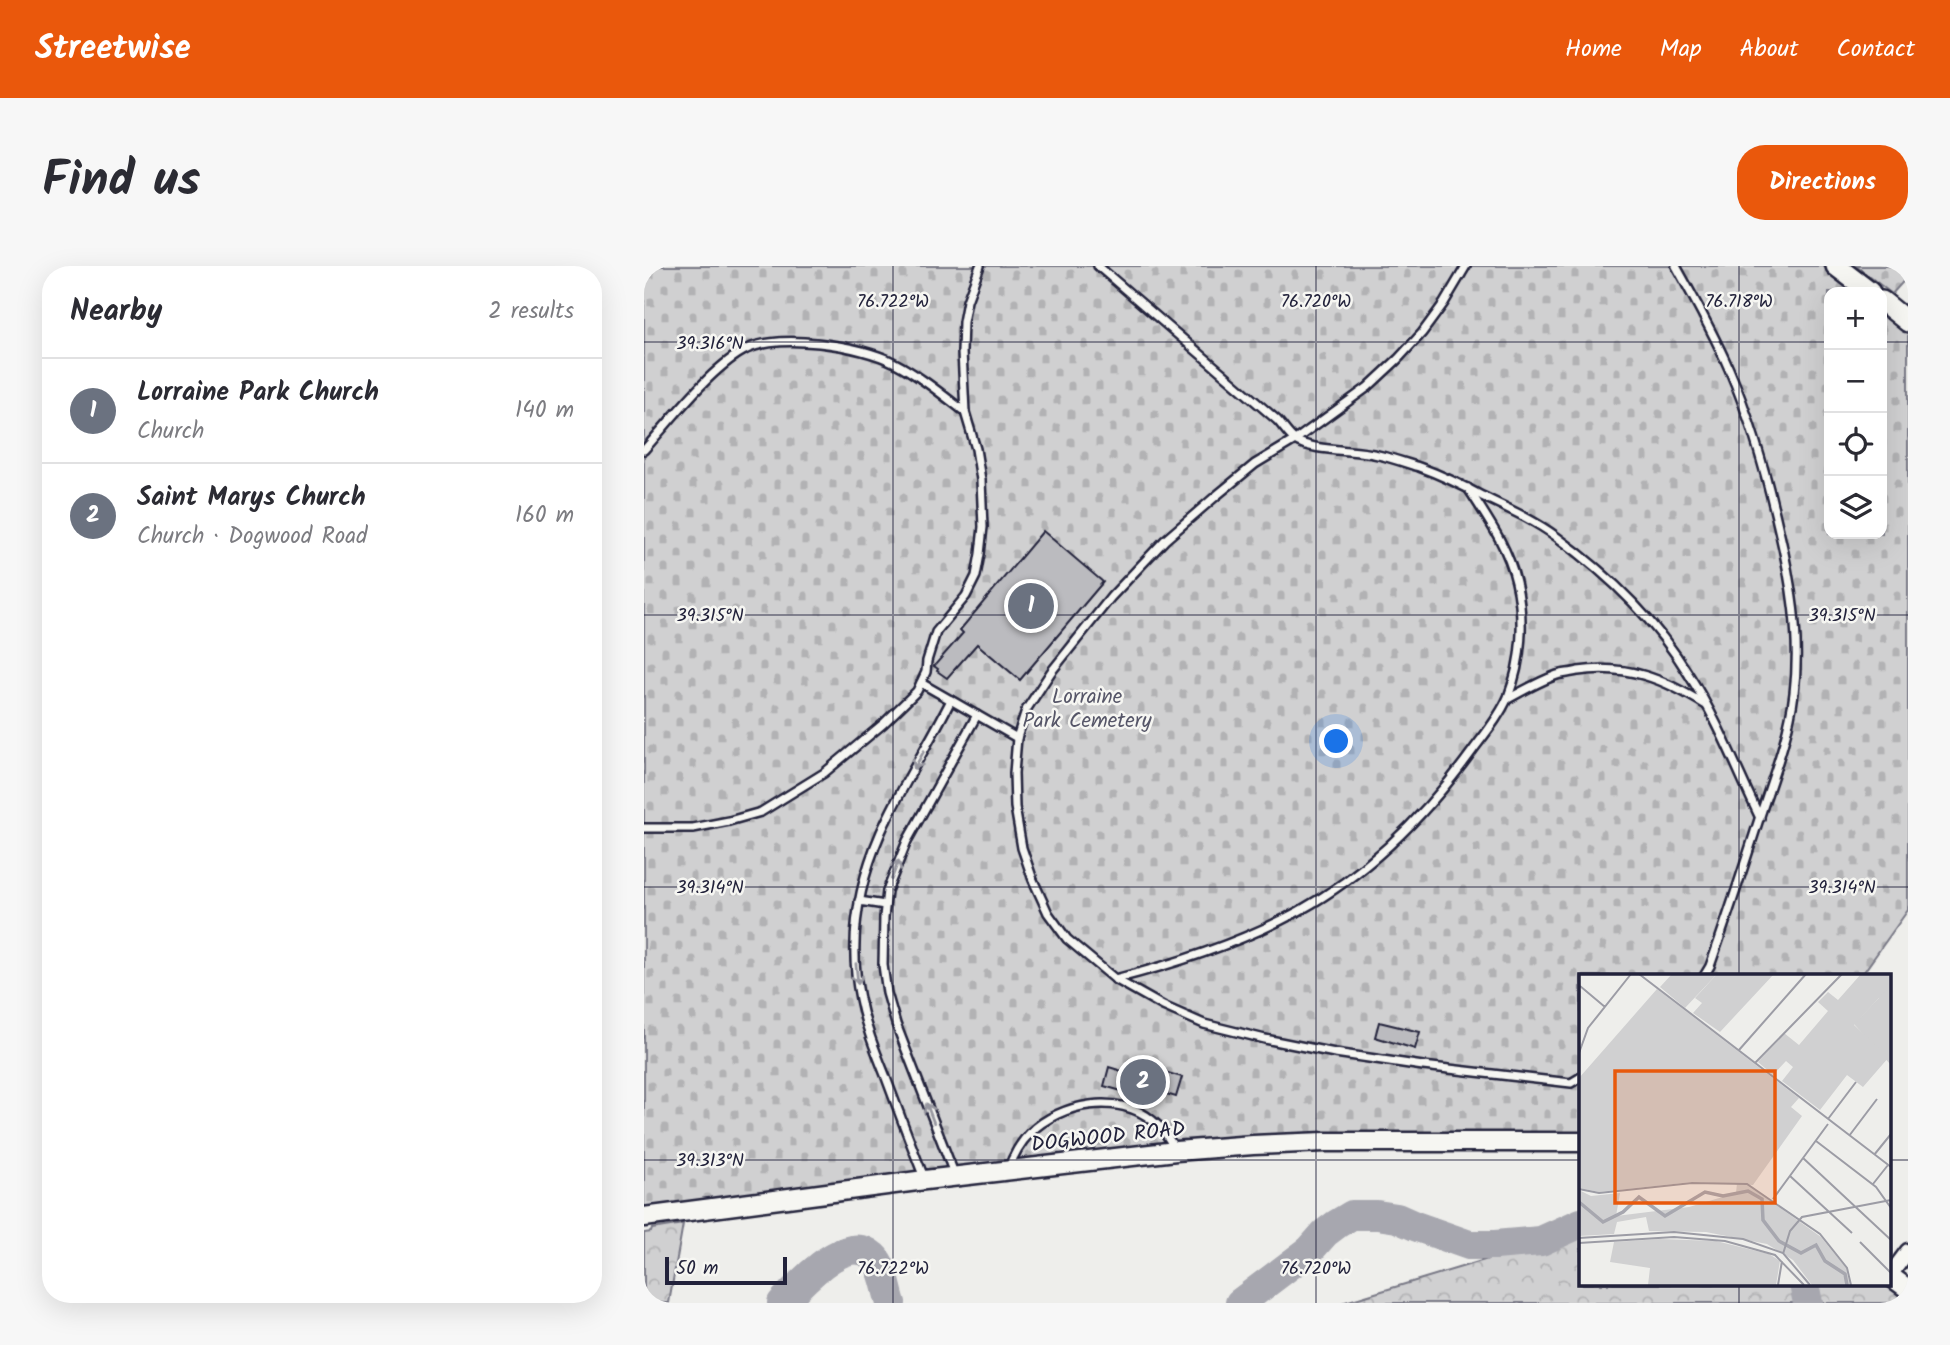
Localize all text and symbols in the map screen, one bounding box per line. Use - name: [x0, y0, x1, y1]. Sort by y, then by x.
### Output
- text: Streetwise: [35, 23, 191, 76]
- text: Home: [1565, 30, 1622, 69]
- text: Map: [1660, 30, 1702, 69]
- text: About: [1740, 30, 1798, 69]
- text: Contact: [1836, 30, 1915, 69]
- text: Find us: [42, 143, 200, 221]
- button: Directions: [1737, 145, 1908, 220]
- map controls: [1824, 287, 1887, 539]
- button: +: [1824, 287, 1887, 350]
- text: Nearby: [70, 288, 162, 336]
- text: 76.722°W: [857, 288, 929, 317]
- text: 76.720°W: [1281, 288, 1351, 317]
- text: 76.718°W: [1705, 288, 1773, 317]
- text: 2 results: [488, 294, 574, 330]
- text: 39.316°N: [676, 330, 744, 359]
- button: −: [1824, 350, 1887, 413]
- text: Lorraine Park Church: [137, 372, 379, 414]
- text: 1: [90, 393, 96, 429]
- text: 140 m: [515, 393, 574, 429]
- button: locate: [1824, 413, 1887, 476]
- text: Church: [137, 414, 204, 450]
- button: layers: [1824, 476, 1887, 539]
- text: Saint Marys Church: [137, 477, 366, 519]
- text: 2: [86, 498, 100, 534]
- text: 160 m: [515, 498, 574, 534]
- text: Church · Dogwood Road: [137, 519, 368, 555]
- pin: 1: [1008, 580, 1054, 632]
- text: 39.315°N: [676, 602, 744, 631]
- text: 39.315°N: [1808, 602, 1876, 631]
- park label: Lorraine Park Cemetery: [1022, 681, 1152, 738]
- your location: [1319, 724, 1353, 758]
- one-way arrow: [912, 750, 926, 770]
- one-way arrow: [890, 860, 902, 882]
- text: 39.314°N: [676, 874, 744, 903]
- text: 39.314°N: [1808, 874, 1876, 903]
- one-way arrow: [850, 963, 863, 985]
- inset map: [1579, 974, 1890, 1286]
- pin: 2: [1120, 1056, 1166, 1108]
- one-way arrow: [923, 1102, 936, 1124]
- street label: DOGWOOD ROAD: [1029, 1113, 1187, 1162]
- text: 39.313°N: [676, 1147, 744, 1176]
- scale bar: [665, 1254, 788, 1286]
- text: 50 m: [676, 1254, 718, 1284]
- text: 76.722°W: [857, 1255, 929, 1284]
- text: 76.720°W: [1281, 1255, 1351, 1284]

